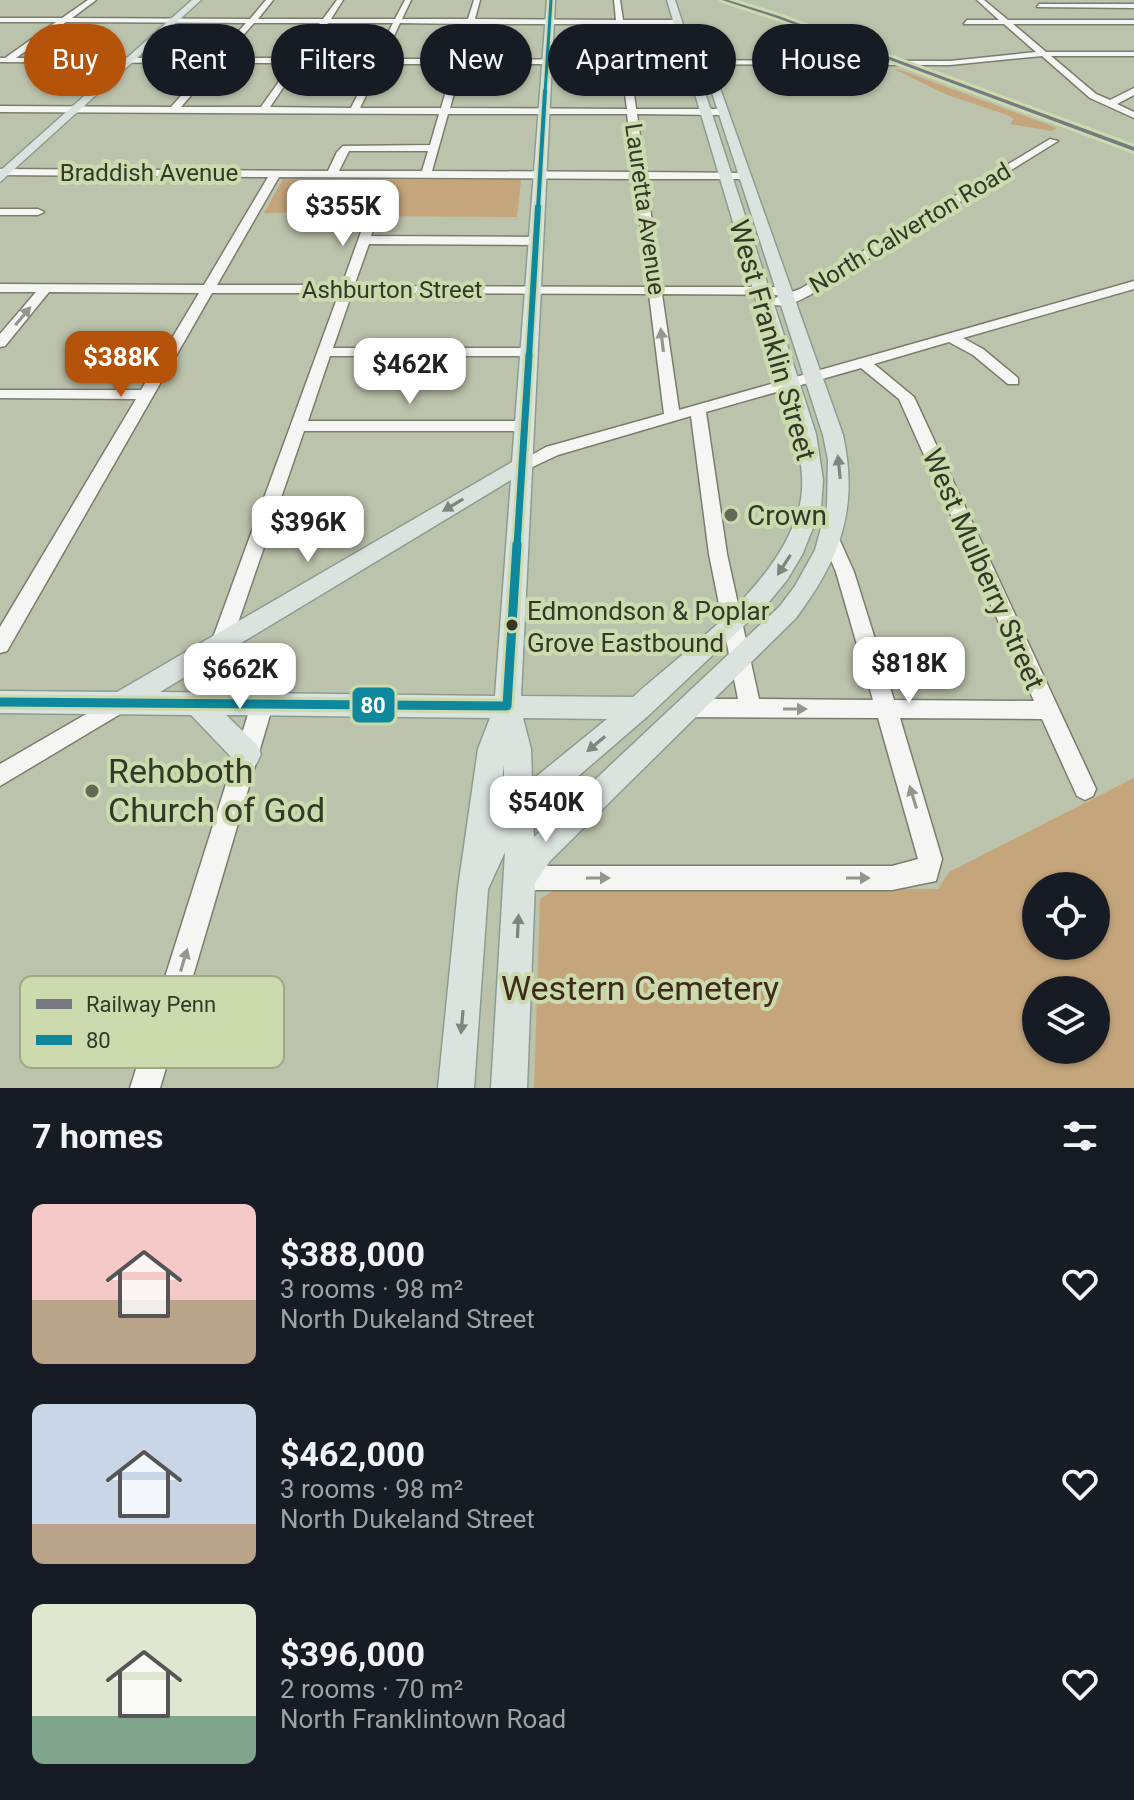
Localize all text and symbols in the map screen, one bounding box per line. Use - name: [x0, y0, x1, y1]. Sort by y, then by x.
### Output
- chip: Buy: [24, 24, 126, 96]
- chip: Rent: [142, 24, 255, 96]
- chip: Filters: [271, 24, 404, 96]
- chip: New: [420, 24, 532, 96]
- chip: Apartment: [548, 24, 736, 96]
- chip: House: [752, 24, 889, 96]
- street label: Lauretta Avenue: [619, 121, 671, 297]
- street label: North Calverton Road: [804, 157, 1016, 299]
- street label: Braddish Avenue: [60, 159, 238, 187]
- pin: $355K: [287, 180, 399, 248]
- text: $355K: [305, 191, 381, 221]
- street label: West Franklin Street: [722, 216, 823, 464]
- street label: Ashburton Street: [302, 276, 482, 304]
- one-way arrow: [14, 306, 31, 326]
- one-way arrow: [655, 327, 668, 352]
- pin: $388K: [65, 331, 177, 399]
- pin: $462K: [354, 338, 466, 406]
- text: $388K: [83, 342, 159, 372]
- text: $462K: [372, 349, 448, 379]
- street label: West Mulberry Street: [916, 444, 1052, 695]
- one-way arrow: [833, 455, 846, 480]
- pin: $396K: [252, 496, 364, 564]
- one-way arrow: [442, 498, 464, 512]
- place label: Crown: [747, 499, 827, 532]
- marker: Crown: [722, 506, 740, 524]
- text: $396K: [270, 507, 346, 537]
- one-way arrow: [777, 554, 792, 576]
- place label: Edmondson & Poplar Grove Eastbound: [527, 596, 770, 658]
- marker: Edmondson & Poplar Grove Eastbound: [504, 617, 520, 633]
- pin: $818K: [853, 637, 965, 705]
- pin: $662K: [184, 643, 296, 711]
- text: $818K: [871, 648, 947, 678]
- text: $662K: [202, 654, 278, 684]
- line badge: 80: [351, 686, 396, 724]
- text: 80: [360, 693, 386, 718]
- one-way arrow: [783, 703, 808, 715]
- one-way arrow: [586, 735, 606, 752]
- place label: Rehoboth Church of God: [108, 751, 325, 830]
- pin: $540K: [490, 776, 602, 844]
- marker: Rehoboth Church of God: [83, 782, 101, 800]
- one-way arrow: [906, 784, 919, 808]
- text: $540K: [508, 787, 584, 817]
- one-way arrow: [586, 872, 611, 884]
- one-way arrow: [846, 872, 871, 884]
- map controls: [1022, 872, 1110, 1064]
- button: locate: [1022, 872, 1110, 960]
- one-way arrow: [512, 913, 525, 938]
- one-way arrow: [178, 947, 191, 971]
- park label: Western Cemetery: [501, 968, 779, 1008]
- legend: [20, 976, 284, 1068]
- button: layers: [1022, 976, 1110, 1064]
- text: Railway Penn: [86, 992, 216, 1017]
- one-way arrow: [455, 1010, 468, 1035]
- text: 80: [86, 1028, 111, 1053]
- icon: filters: [1058, 1114, 1102, 1158]
- text: 7 homes: [32, 1116, 163, 1156]
- text: $388,000: [280, 1234, 425, 1274]
- icon: home: [96, 1236, 192, 1332]
- icon: heart: [1058, 1262, 1102, 1306]
- text: 3 rooms · 98 m²: [280, 1274, 463, 1304]
- text: North Dukeland Street: [280, 1304, 535, 1334]
- text: $462,000: [280, 1434, 425, 1474]
- icon: home: [96, 1436, 192, 1532]
- icon: heart: [1058, 1462, 1102, 1506]
- text: 3 rooms · 98 m²: [280, 1474, 463, 1504]
- text: North Dukeland Street: [280, 1504, 535, 1534]
- text: $396,000: [280, 1634, 425, 1674]
- icon: home: [96, 1636, 192, 1732]
- icon: heart: [1058, 1662, 1102, 1706]
- text: 2 rooms · 70 m²: [280, 1674, 463, 1704]
- text: North Franklintown Road: [280, 1704, 566, 1734]

